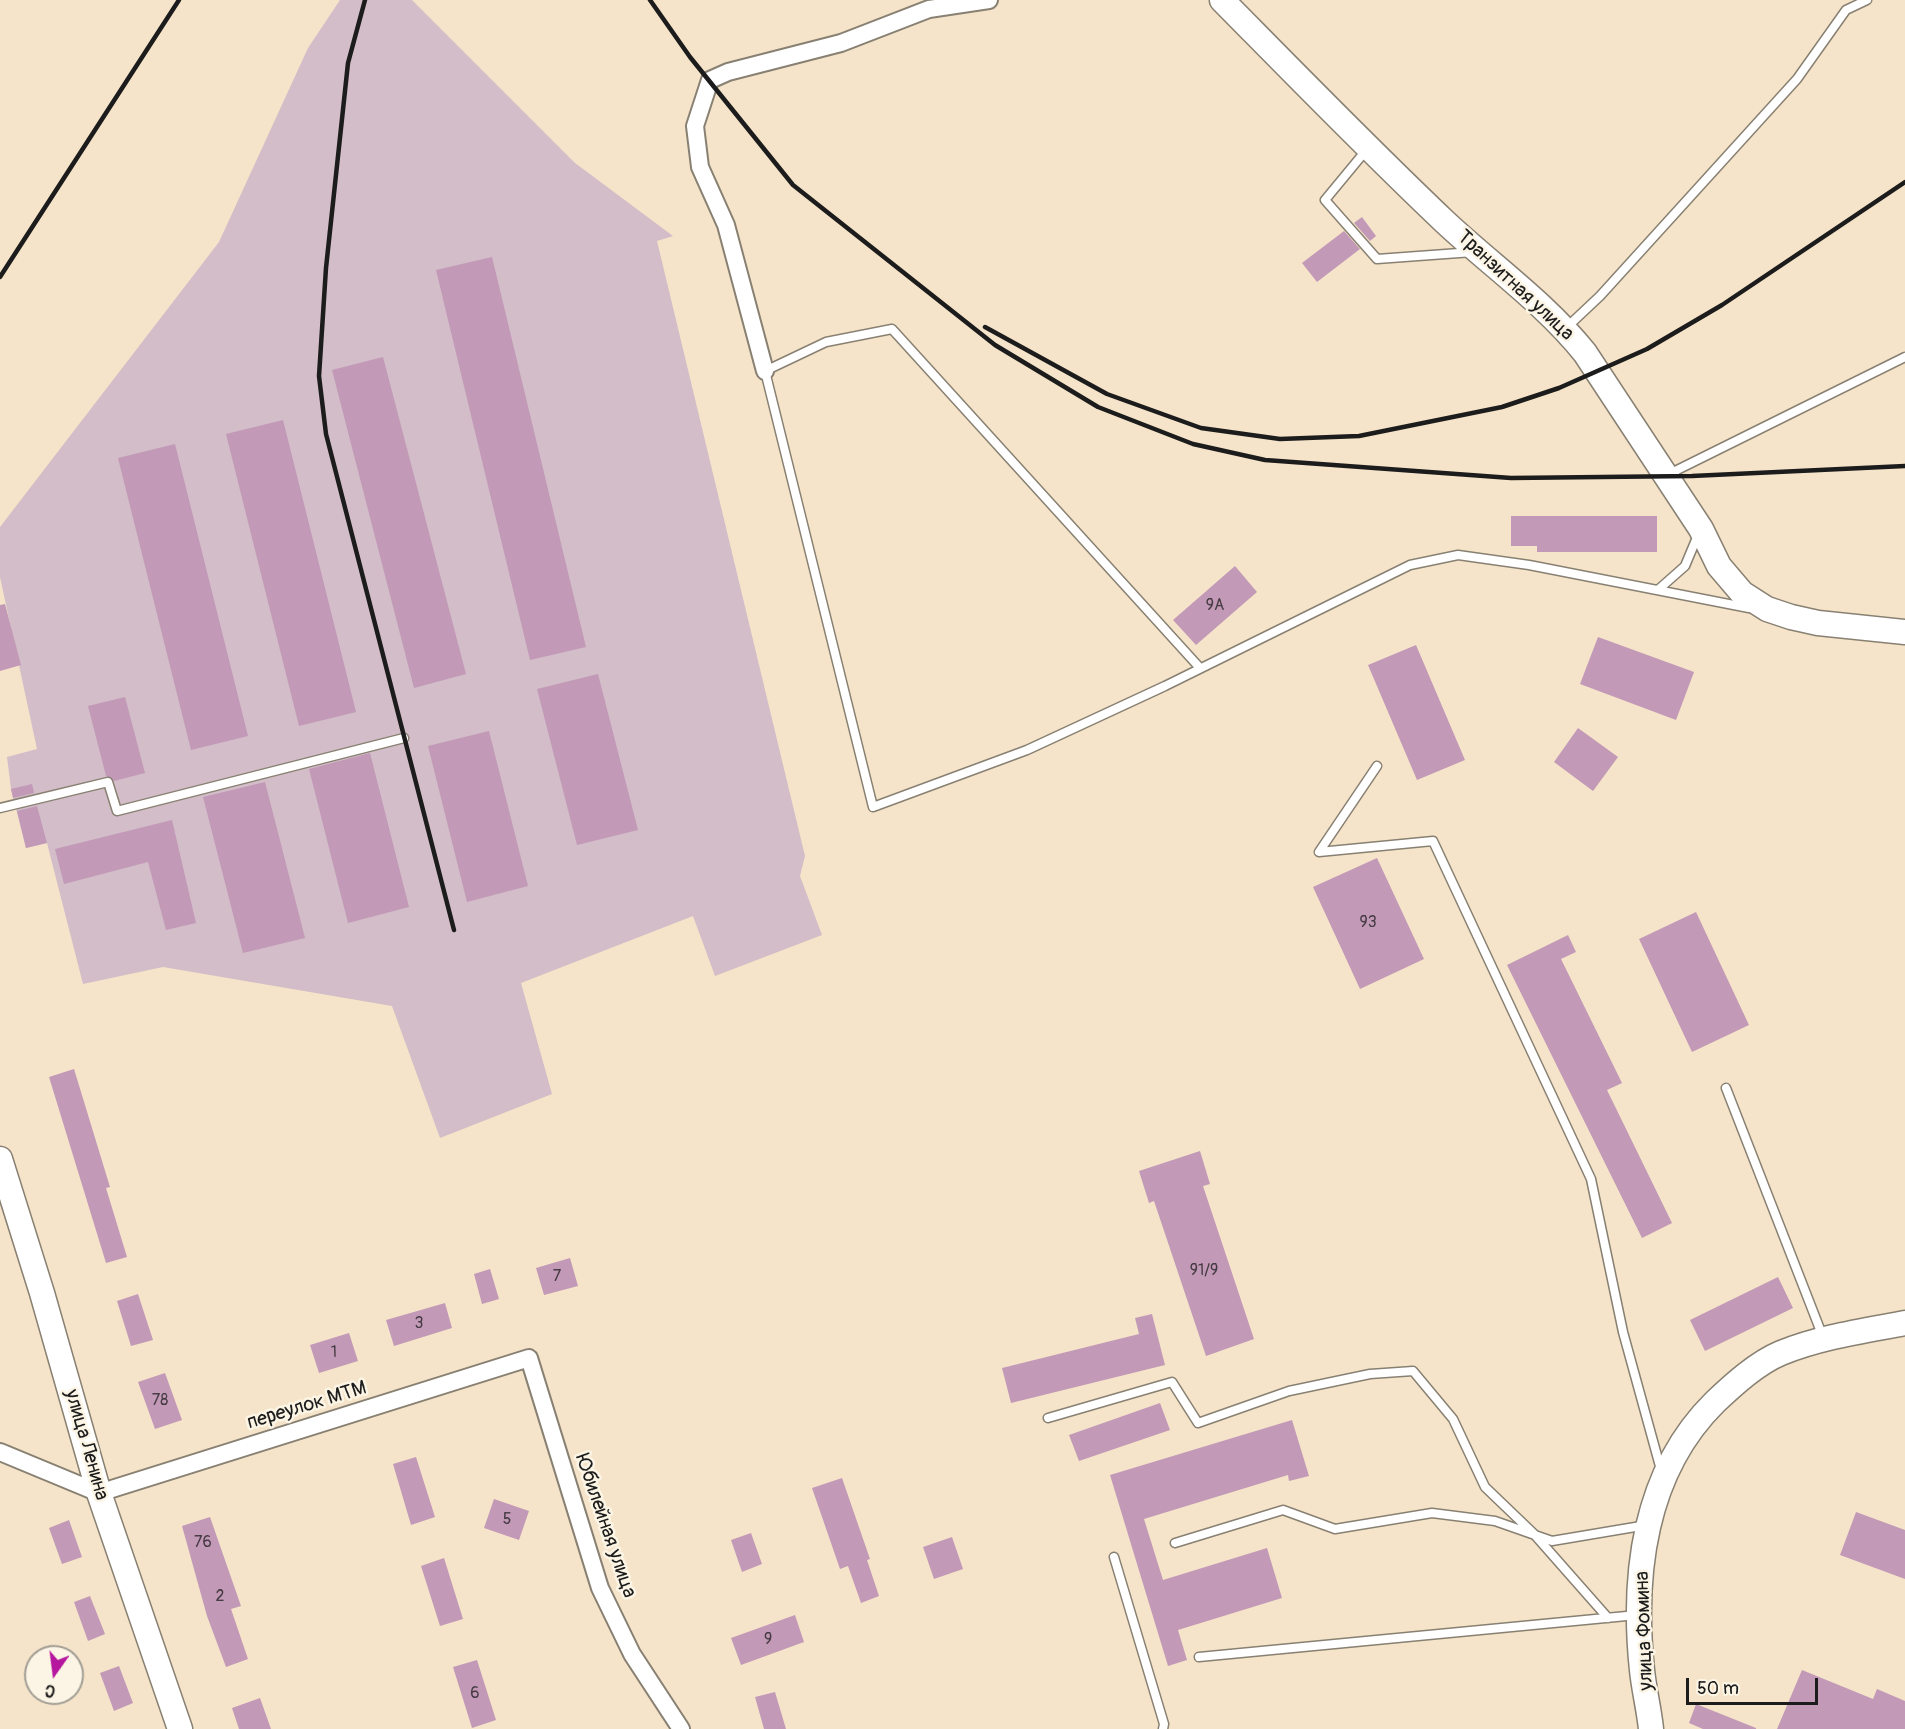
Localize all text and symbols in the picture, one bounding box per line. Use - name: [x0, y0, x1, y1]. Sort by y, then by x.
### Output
- street label: Транзитная улица: [1452, 226, 1578, 346]
- house number: 9А: [1206, 596, 1224, 616]
- house number: 93: [1359, 913, 1377, 933]
- house number: 91/9: [1190, 1261, 1218, 1281]
- house number: 7: [553, 1267, 561, 1287]
- house number: 3: [415, 1314, 423, 1334]
- house number: 1: [331, 1343, 337, 1363]
- street label: переулок МТМ: [244, 1376, 370, 1436]
- street label: улица Ленина: [59, 1387, 113, 1503]
- house number: 78: [152, 1391, 168, 1411]
- street label: Юбилейная улица: [569, 1451, 641, 1601]
- house number: 5: [503, 1510, 511, 1530]
- house number: 76: [194, 1533, 212, 1553]
- street label: улица Фомина: [1631, 1571, 1659, 1691]
- house number: 2: [216, 1587, 224, 1607]
- house number: 9: [764, 1630, 772, 1650]
- north arrow: [24, 1645, 84, 1705]
- scale bar: [1689, 1666, 1821, 1704]
- text: 50 m: [1697, 1677, 1739, 1700]
- text: С: [43, 1680, 57, 1701]
- house number: 6: [470, 1684, 480, 1704]

